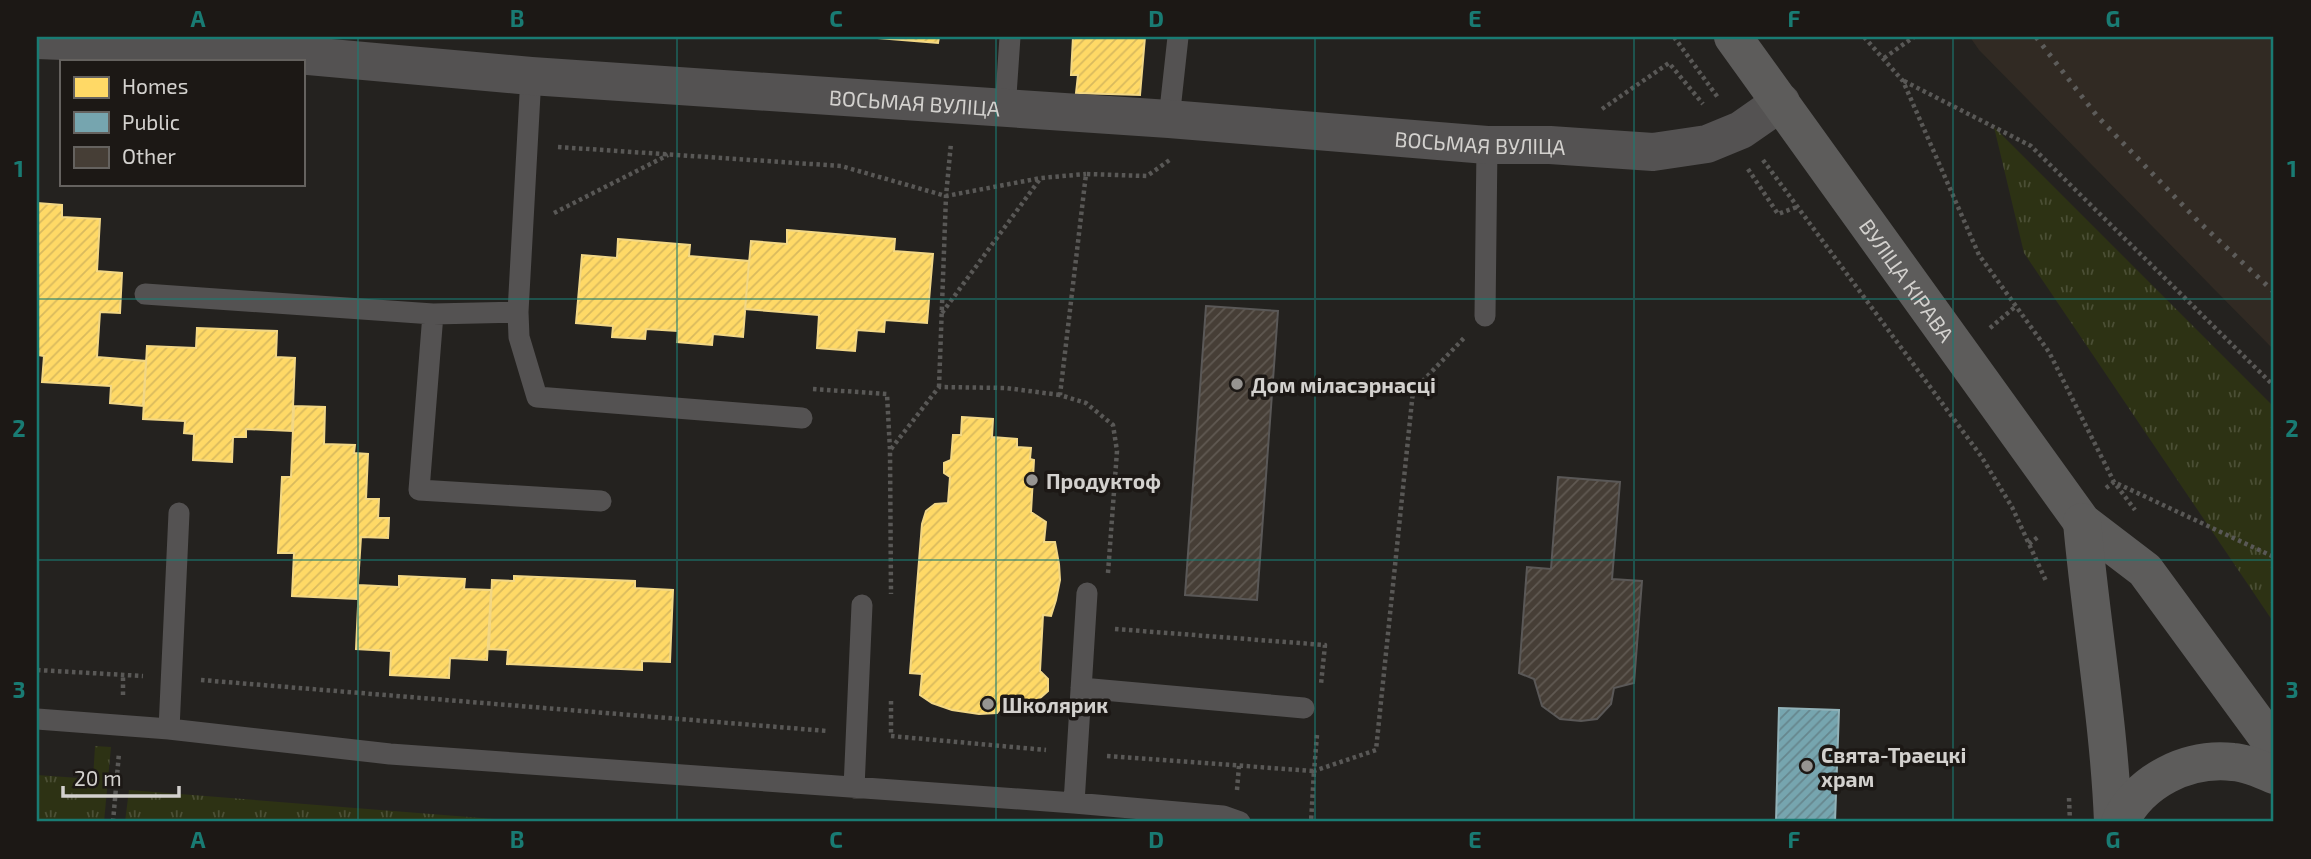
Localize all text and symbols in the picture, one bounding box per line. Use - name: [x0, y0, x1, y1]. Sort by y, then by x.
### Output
- text: A: [190, 4, 206, 32]
- text: B: [510, 4, 524, 32]
- text: C: [829, 4, 843, 32]
- text: D: [1148, 4, 1164, 32]
- text: E: [1468, 4, 1482, 32]
- text: F: [1788, 4, 1801, 32]
- text: G: [2106, 4, 2120, 32]
- legend: [60, 60, 304, 186]
- text: Homes: [122, 73, 188, 98]
- street label: ВОСЬМАЯ ВУЛІЦА: [828, 84, 1001, 120]
- text: Public: [122, 109, 180, 134]
- street label: ВОСЬМАЯ ВУЛІЦА: [1394, 125, 1566, 159]
- text: Other: [122, 143, 177, 168]
- text: 1: [14, 154, 24, 182]
- text: 1: [2287, 154, 2297, 182]
- street label: ВУЛІЦА КІРАВА: [1855, 214, 1960, 346]
- place label: Дом міласэрнасці: [1251, 372, 1436, 397]
- marker: Дом міласэрнасці: [1229, 376, 1245, 392]
- text: 2: [12, 414, 26, 442]
- text: 2: [2285, 414, 2299, 442]
- place label: Продуктоф: [1046, 468, 1161, 493]
- marker: Продуктоф: [1024, 472, 1040, 488]
- text: 3: [12, 675, 26, 703]
- text: 3: [2285, 675, 2299, 703]
- place label: Школярик: [1002, 692, 1108, 717]
- marker: Школярик: [980, 696, 996, 712]
- place label: Свята-Траецкі храм: [1821, 742, 1966, 791]
- scale bar: [63, 754, 178, 798]
- marker: Свята-Траецкі храм: [1799, 758, 1815, 774]
- text: 20 m: [74, 765, 122, 790]
- text: A: [190, 825, 206, 853]
- text: B: [510, 825, 524, 853]
- text: C: [829, 825, 843, 853]
- text: D: [1148, 825, 1164, 853]
- text: E: [1468, 825, 1482, 853]
- text: F: [1788, 825, 1801, 853]
- text: G: [2106, 825, 2120, 853]

